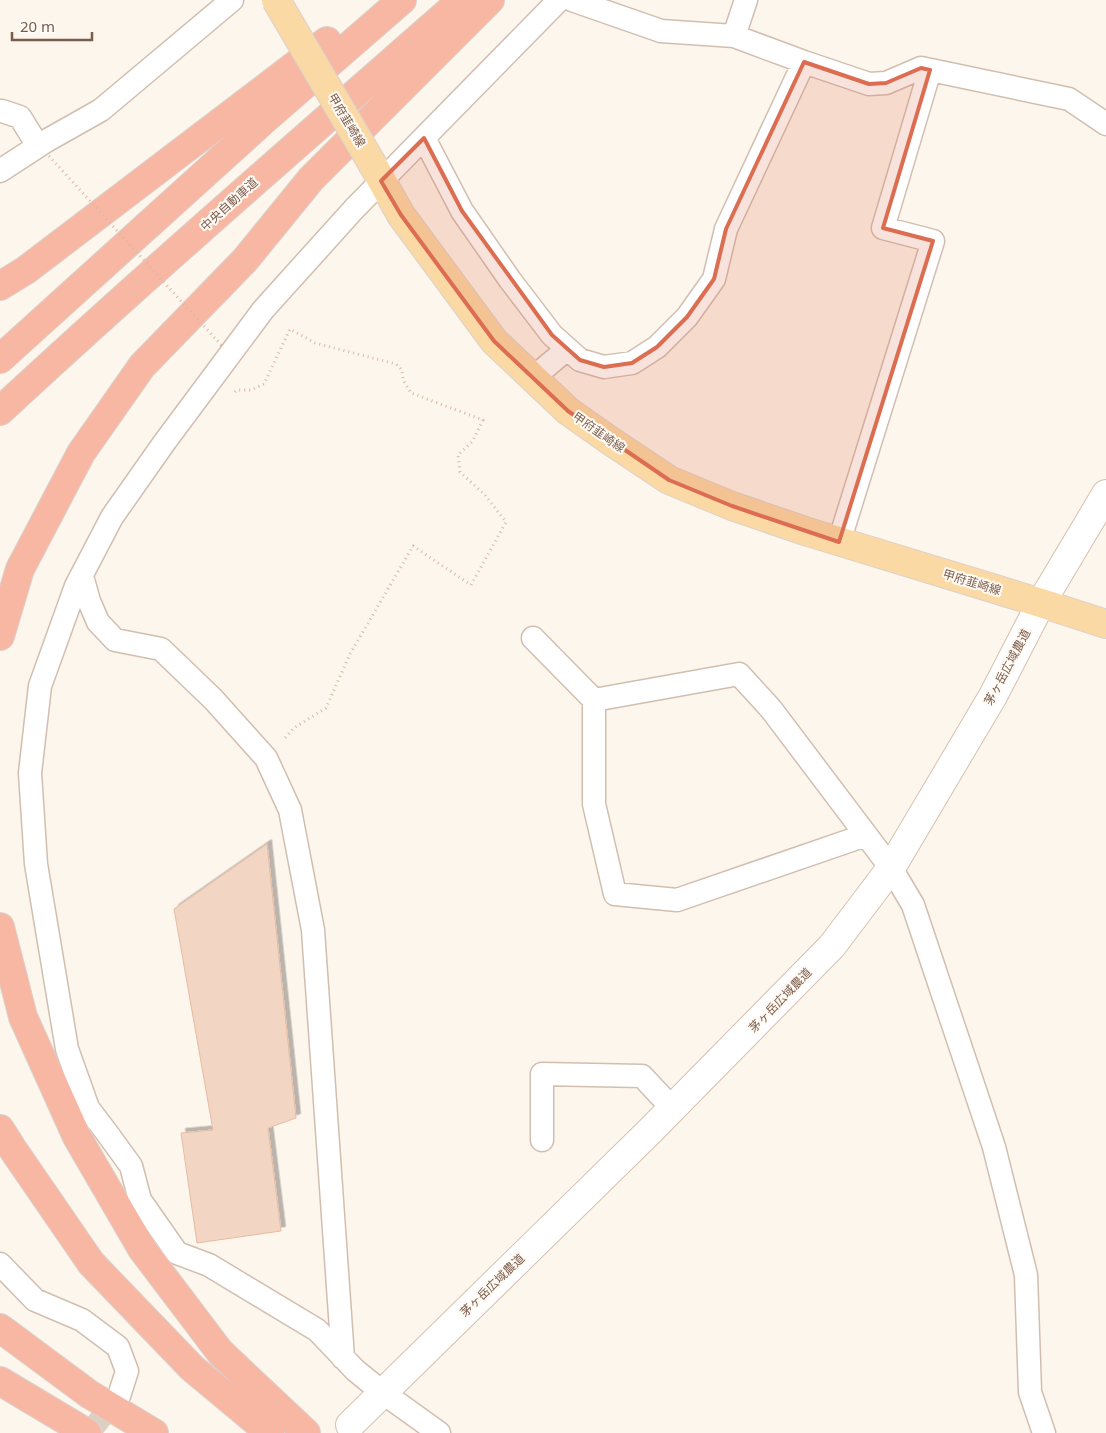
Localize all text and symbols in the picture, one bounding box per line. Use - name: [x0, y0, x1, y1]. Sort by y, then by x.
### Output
- scale bar: [12, 10, 92, 42]
- text: 20 m: [20, 16, 55, 36]
- street label: 甲府韮崎線: [324, 90, 370, 150]
- street label: 中央自動車道: [197, 174, 261, 234]
- street label: 甲府韮崎線: [570, 408, 628, 456]
- street label: 甲府韮崎線: [941, 565, 1003, 599]
- street label: 茅ヶ岳広域農道: [980, 626, 1034, 708]
- street label: 茅ヶ岳広域農道: [745, 964, 815, 1036]
- street label: 茅ヶ岳広域農道: [456, 1250, 528, 1320]

